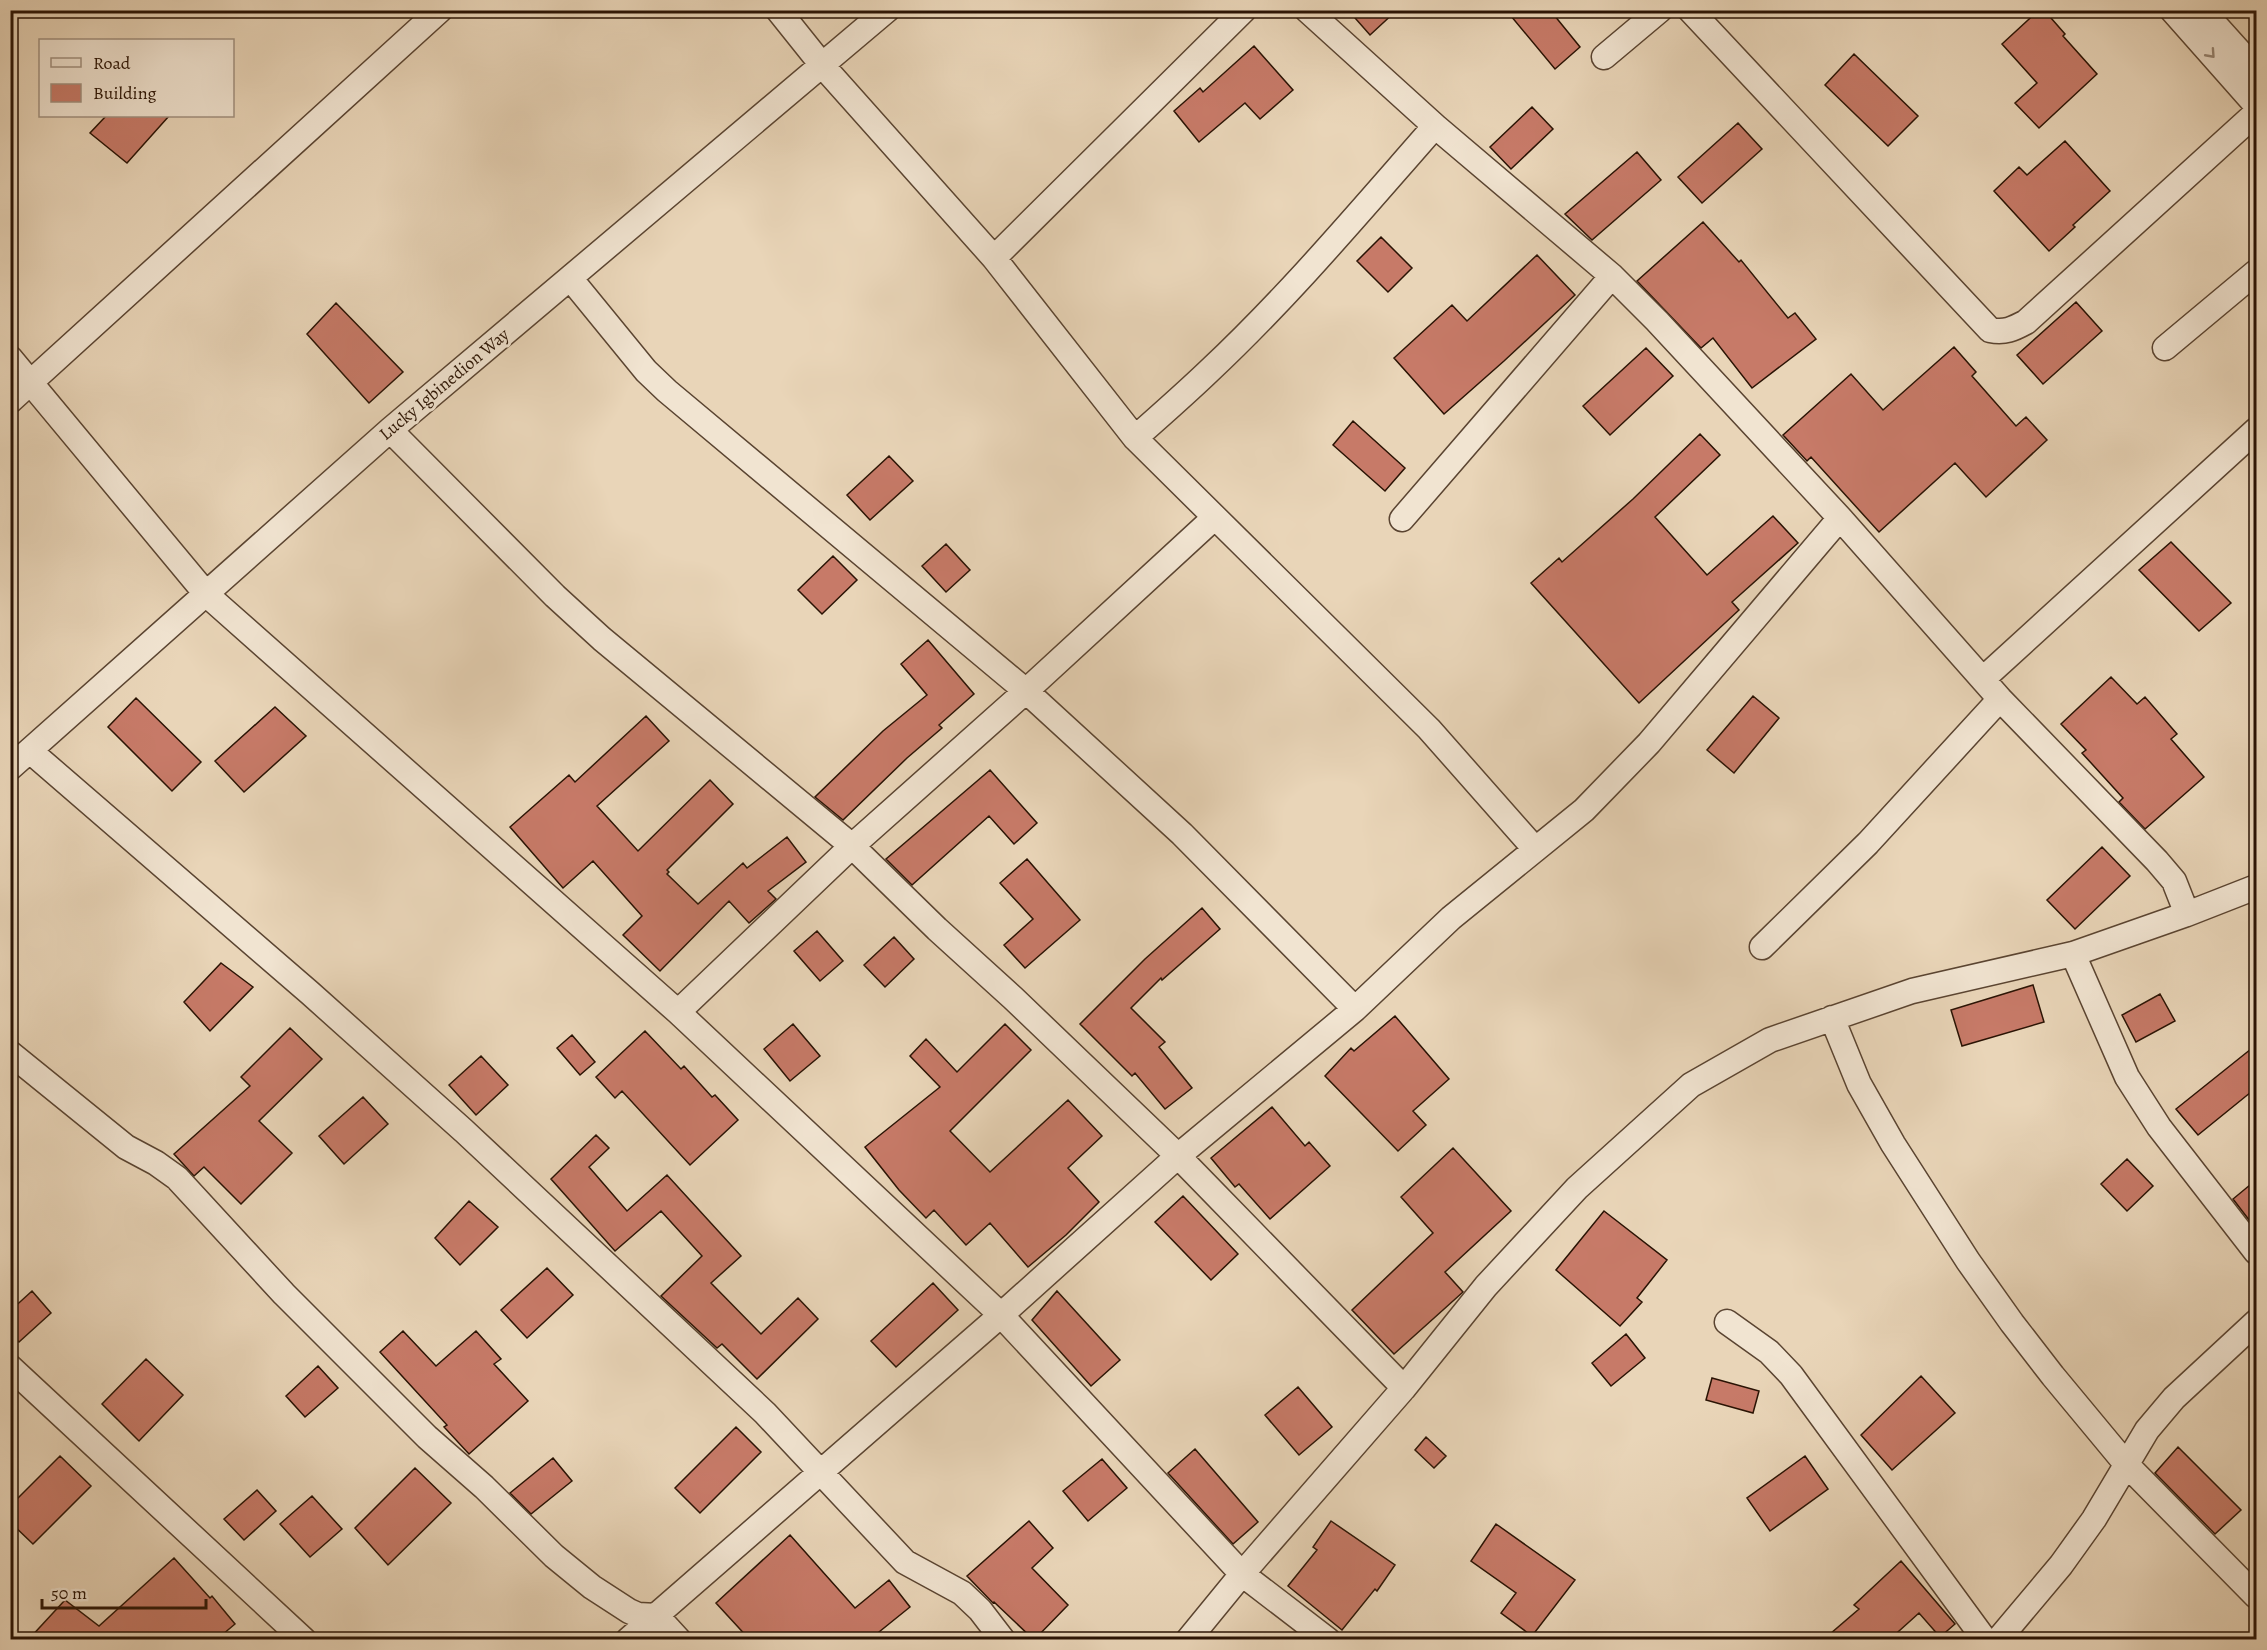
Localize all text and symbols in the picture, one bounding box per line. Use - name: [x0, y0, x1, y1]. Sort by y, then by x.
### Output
- legend: [39, 39, 234, 117]
- one-way arrow: [2204, 47, 2215, 58]
- text: Road: [93, 51, 131, 75]
- text: Building: [93, 81, 157, 105]
- street label: Lucky Igbinedion Way: [374, 322, 515, 446]
- scale bar: [42, 1572, 206, 1610]
- text: 50 m: [51, 1581, 87, 1605]

